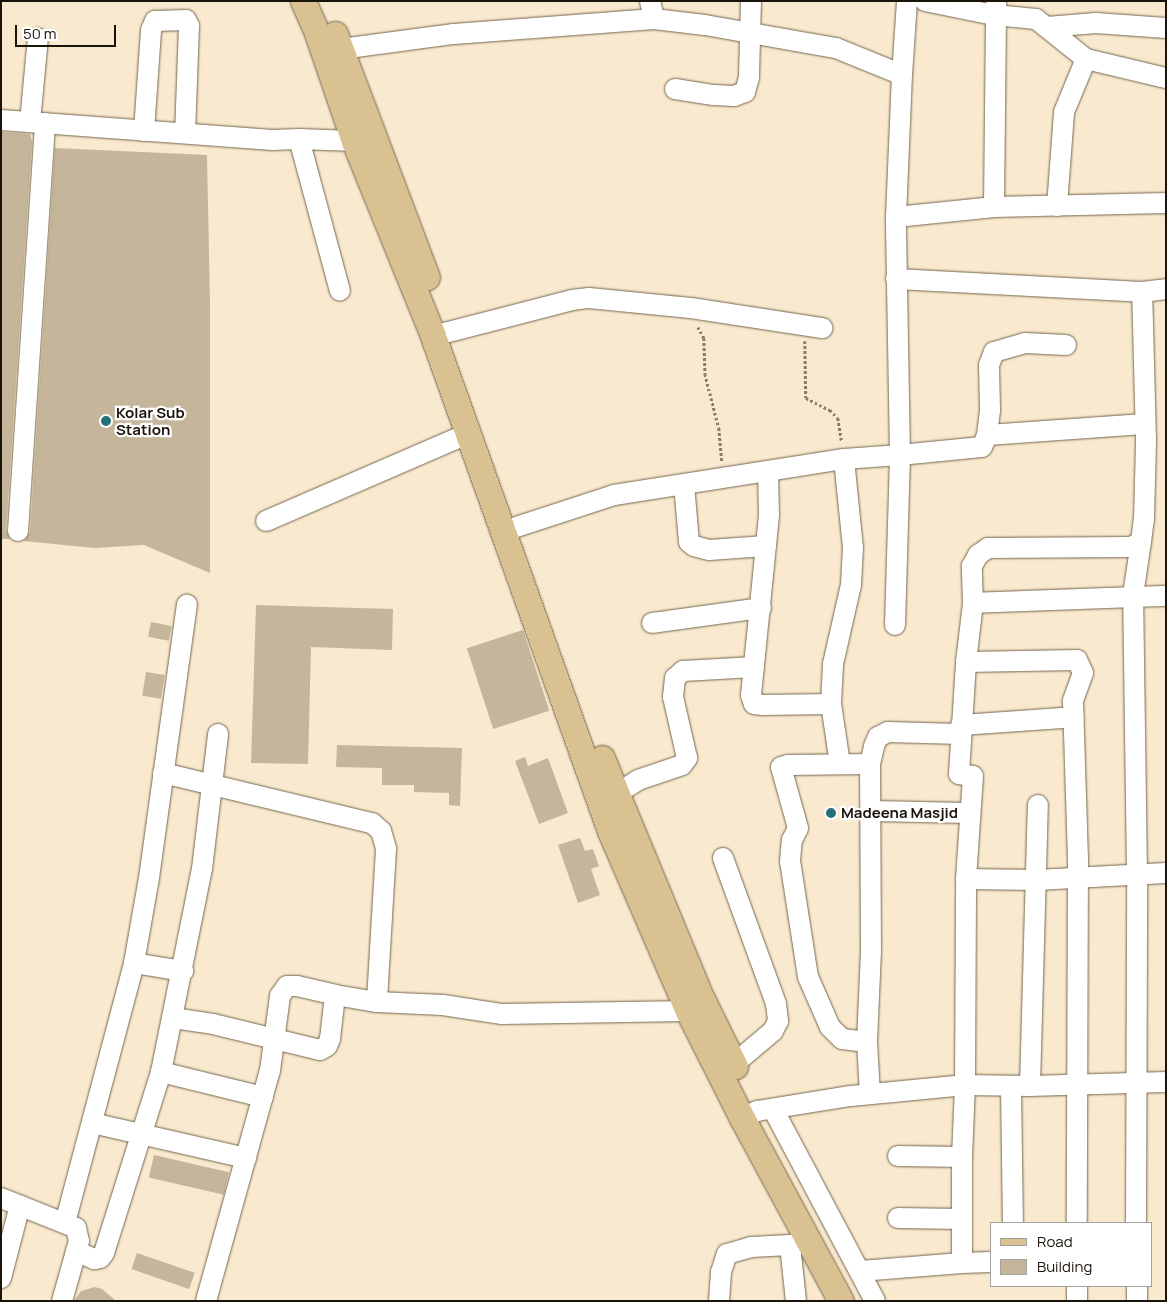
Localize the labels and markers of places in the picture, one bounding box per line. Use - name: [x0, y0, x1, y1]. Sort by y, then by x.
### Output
- place label: Kolar Sub Station: [116, 403, 185, 438]
- marker: Kolar Sub Station: [100, 415, 112, 427]
- place label: Madeena Masjid: [841, 804, 958, 822]
- marker: Madeena Masjid: [825, 807, 837, 819]

